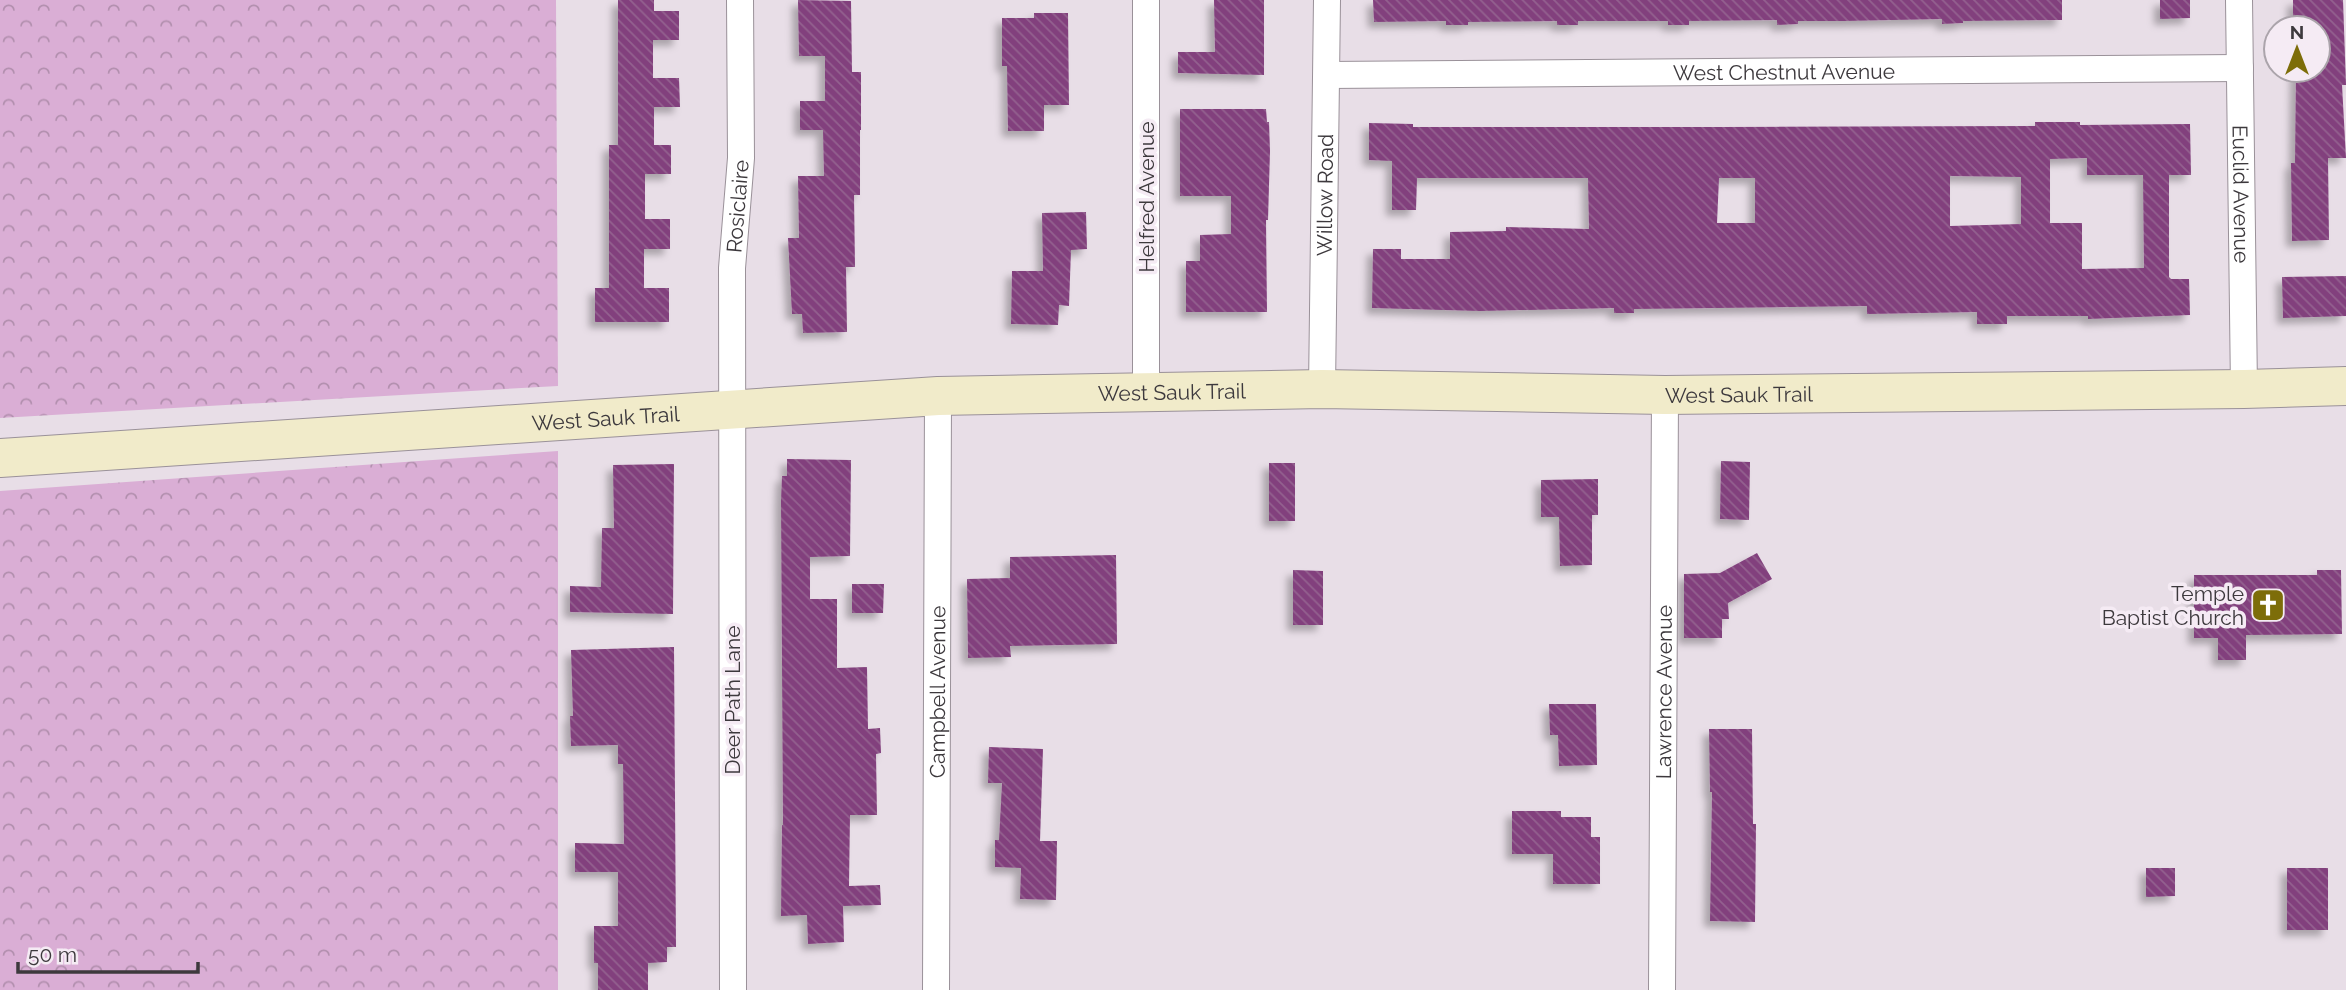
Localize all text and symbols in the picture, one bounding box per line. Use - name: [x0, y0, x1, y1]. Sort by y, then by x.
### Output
- north arrow: [2262, 14, 2332, 84]
- text: N: [2290, 21, 2304, 43]
- street label: West Chestnut Avenue: [1673, 58, 1895, 85]
- street label: Helfred Avenue: [1134, 121, 1159, 273]
- street label: Euclid Avenue: [2228, 125, 2255, 263]
- street label: Willow Road: [1311, 134, 1338, 256]
- street label: Rosiclaire: [721, 159, 753, 254]
- street label: West Sauk Trail: [1098, 378, 1246, 406]
- street label: West Sauk Trail: [1665, 381, 1813, 408]
- street label: West Sauk Trail: [531, 401, 681, 435]
- place label: Temple Baptist Church: [2102, 581, 2244, 630]
- church icon: Temple Baptist Church: [2249, 586, 2287, 624]
- street label: Lawrence Avenue: [1651, 605, 1676, 779]
- street label: Campbell Avenue: [924, 606, 950, 778]
- street label: Deer Path Lane: [720, 625, 745, 775]
- scale bar: [18, 930, 198, 974]
- text: 50 m: [28, 942, 77, 967]

